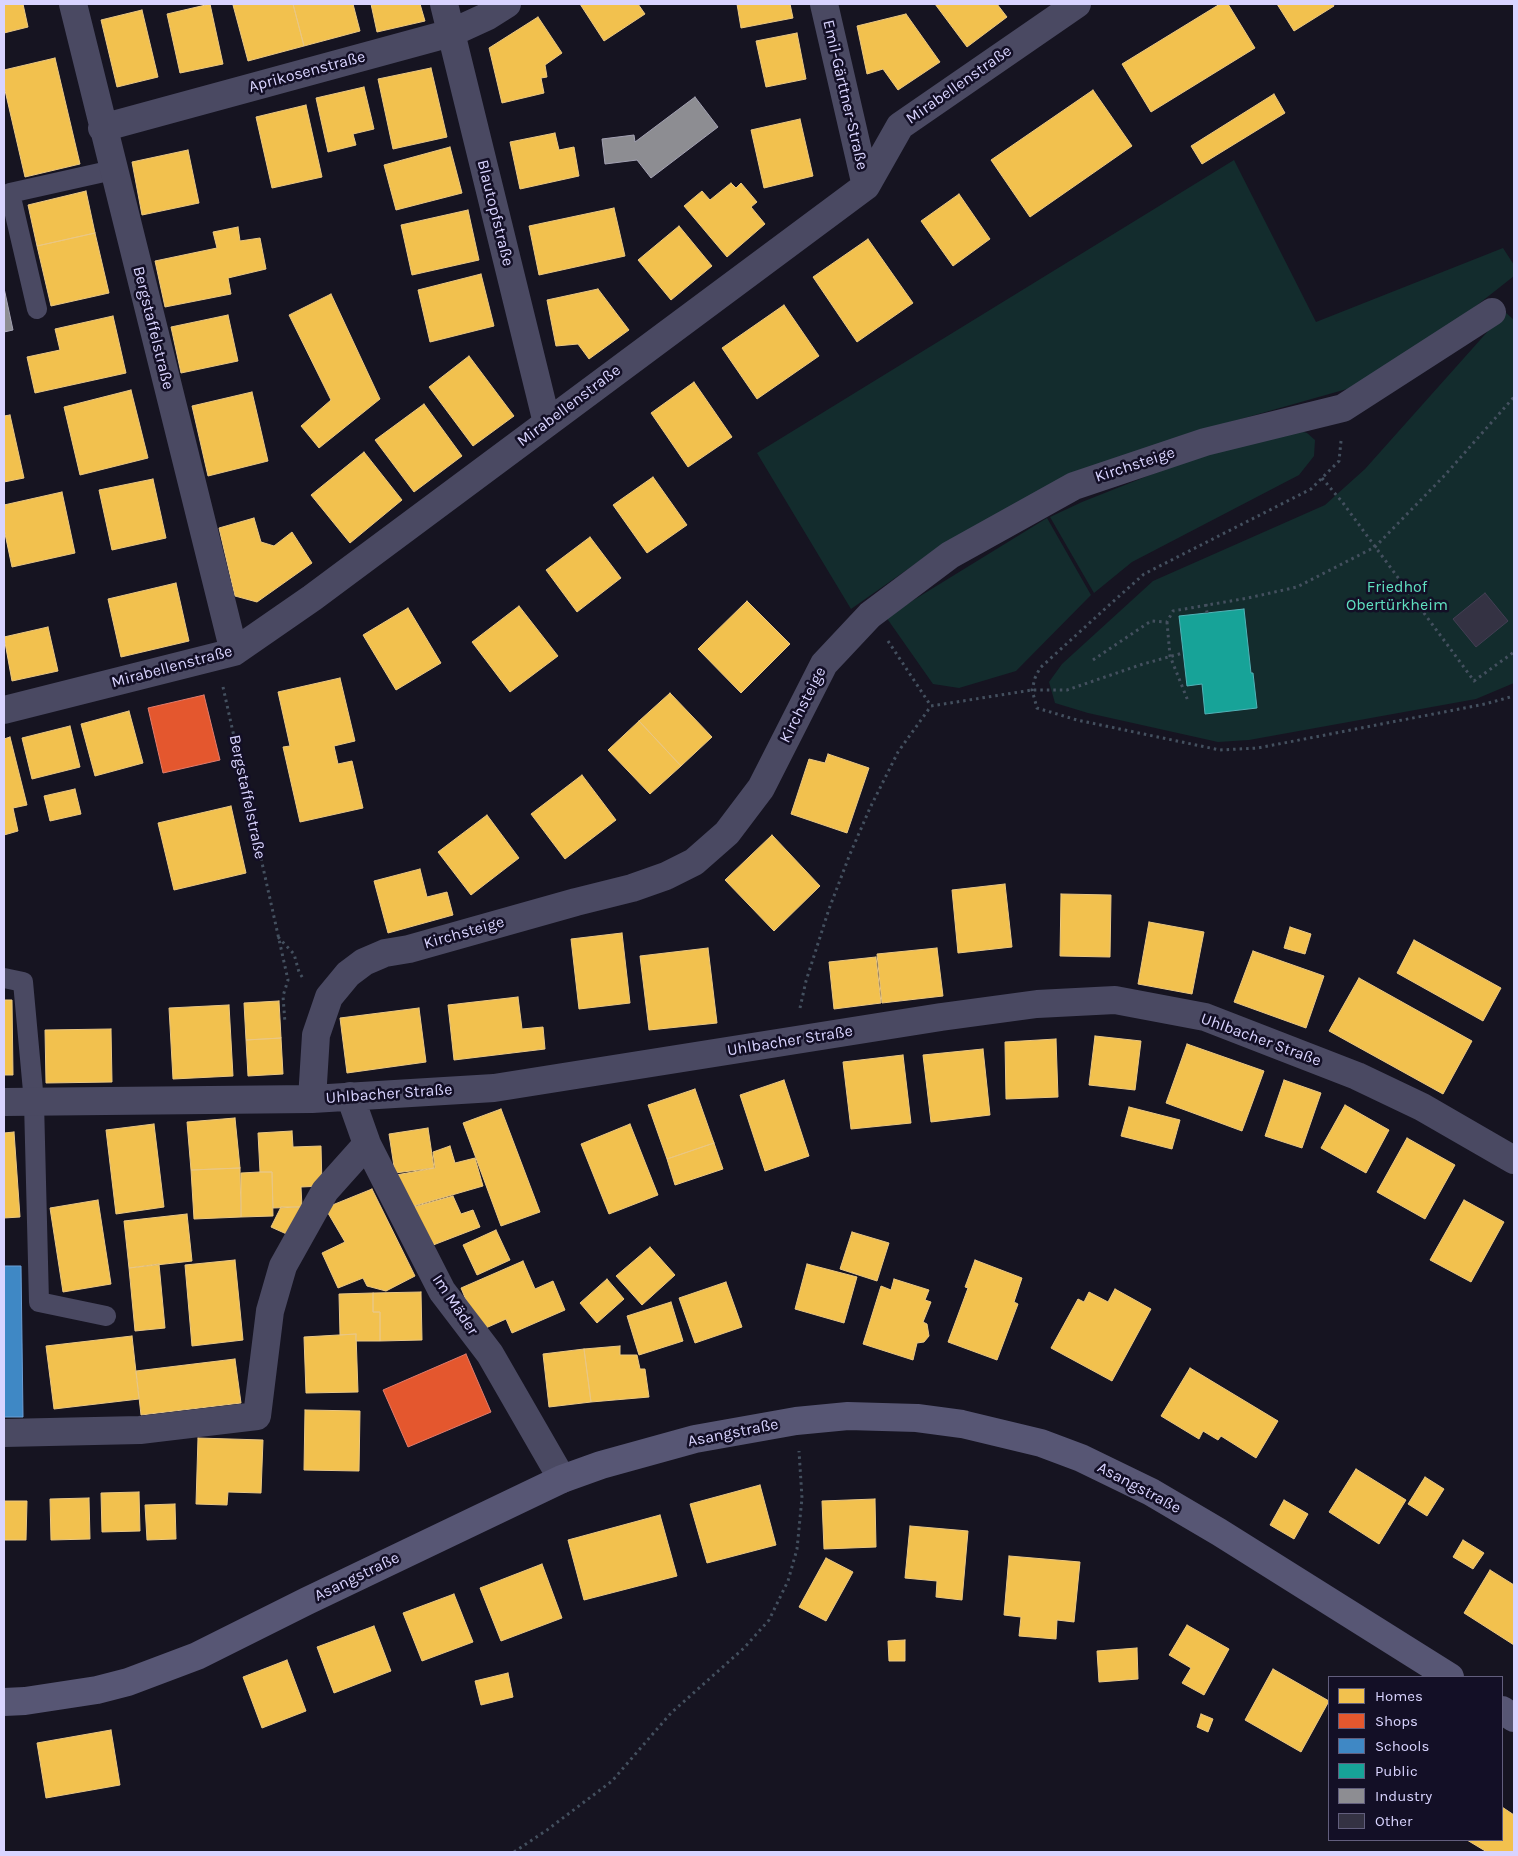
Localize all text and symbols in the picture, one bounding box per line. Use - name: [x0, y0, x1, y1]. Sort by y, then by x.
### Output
- street label: Emil-Gärttner-Straße: [818, 18, 872, 172]
- street label: Mirabellenstraße: [903, 41, 1015, 129]
- street label: Aprikosenstraße: [246, 47, 368, 97]
- street label: Blautopfstraße: [472, 158, 518, 268]
- street label: Bergstaffelstraße: [128, 264, 178, 392]
- street label: Mirabellenstraße: [514, 361, 624, 451]
- street label: Kirchsteige: [1093, 443, 1177, 487]
- park label: Friedhof Obertürkheim: [1346, 577, 1448, 615]
- street label: Mirabellenstraße: [109, 642, 235, 692]
- street label: Kirchsteige: [776, 664, 830, 746]
- street label: Bergstaffelstraße: [224, 733, 270, 861]
- street label: Kirchsteige: [422, 912, 506, 954]
- street label: Uhlbacher Straße: [1198, 1009, 1324, 1071]
- street label: Uhlbacher Straße: [726, 1022, 854, 1060]
- street label: Uhlbacher Straße: [325, 1080, 453, 1108]
- street label: Im Mäder: [428, 1271, 482, 1339]
- street label: Asangstraße: [686, 1415, 780, 1451]
- street label: Asangstraße: [1094, 1458, 1184, 1518]
- street label: Asangstraße: [311, 1548, 403, 1606]
- legend: [1328, 1676, 1503, 1841]
- text: Homes: [1375, 1687, 1423, 1705]
- text: Shops: [1375, 1712, 1418, 1730]
- text: Schools: [1375, 1737, 1429, 1755]
- text: Public: [1375, 1762, 1418, 1780]
- text: Industry: [1375, 1787, 1432, 1805]
- text: Other: [1375, 1812, 1413, 1830]

